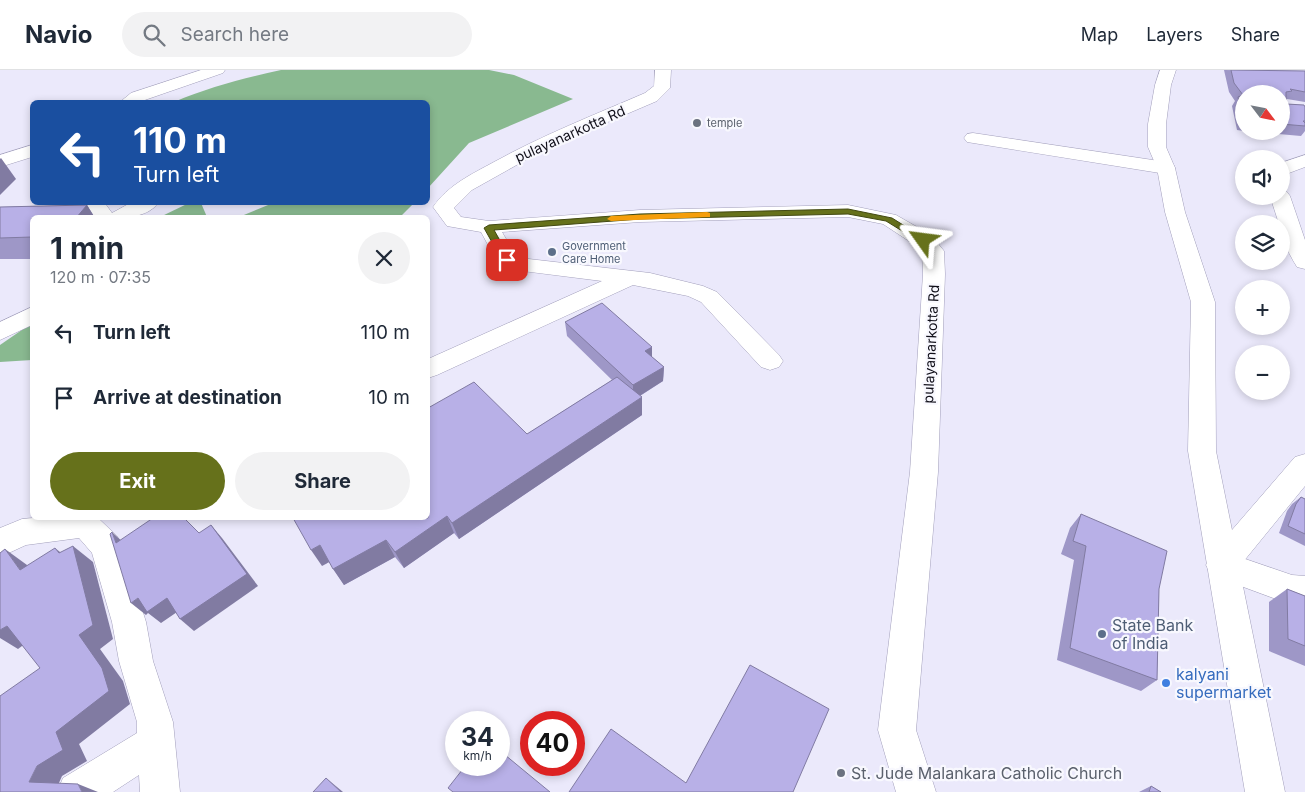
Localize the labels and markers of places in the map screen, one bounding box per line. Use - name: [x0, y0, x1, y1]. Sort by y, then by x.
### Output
- place label: temple: [707, 116, 742, 130]
- marker: temple: [691, 117, 703, 129]
- pin: [486, 239, 528, 281]
- place label: Government Care Home: [562, 239, 626, 266]
- marker: Government Care Home: [546, 246, 558, 258]
- place label: State Bank of India: [1112, 615, 1193, 653]
- marker: State Bank of India: [1096, 628, 1108, 640]
- place label: kalyani supermarket: [1176, 664, 1272, 702]
- marker: kalyani supermarket: [1160, 677, 1172, 689]
- place label: St. Jude Malankara Catholic Church: [851, 763, 1122, 783]
- marker: St. Jude Malankara Catholic Church: [835, 767, 847, 779]

